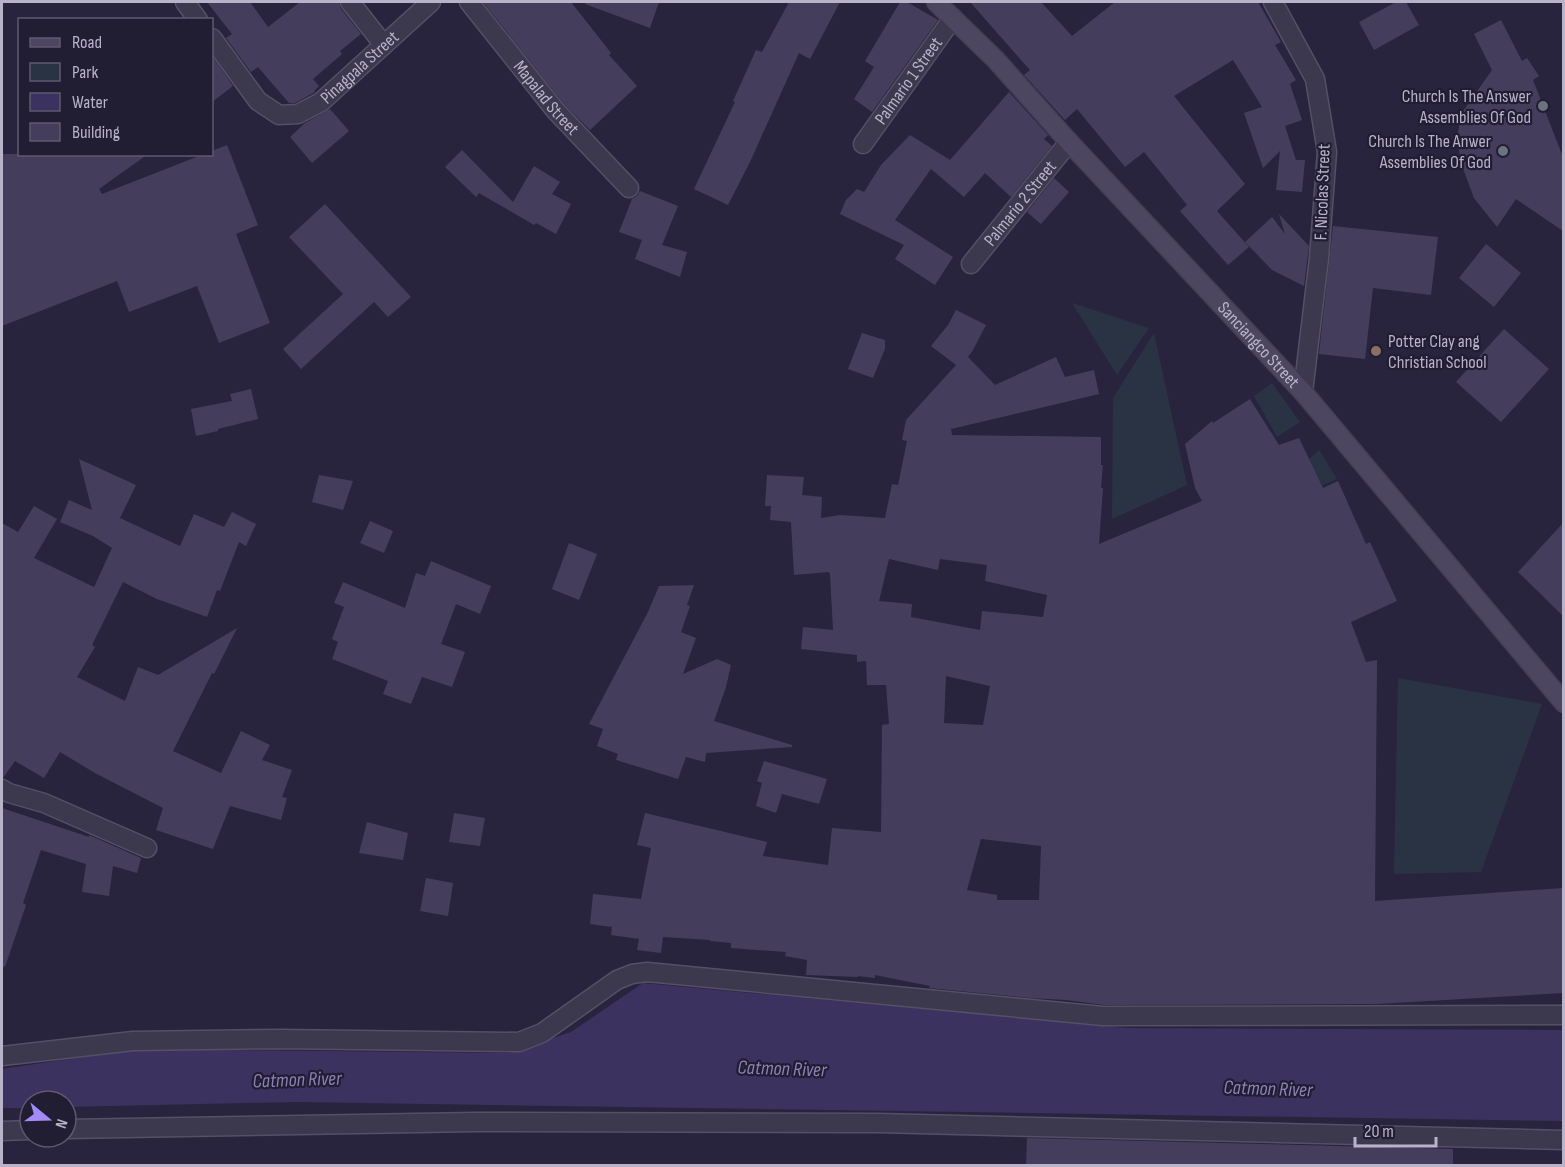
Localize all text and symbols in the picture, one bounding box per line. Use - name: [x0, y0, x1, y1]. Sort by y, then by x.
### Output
- legend: [18, 18, 213, 156]
- street label: Pinagpala Street: [316, 26, 403, 108]
- text: Road: [72, 32, 102, 53]
- street label: Palmario 1 Street: [870, 33, 947, 129]
- street label: Mapalad Street: [509, 56, 583, 140]
- text: Park: [72, 62, 98, 83]
- place label: Church Is The Answer Assemblies Of God: [1402, 86, 1531, 128]
- text: Water: [72, 92, 108, 113]
- marker: Church Is The Answer Assemblies Of God: [1536, 99, 1550, 113]
- text: Building: [72, 122, 120, 143]
- place label: Church Is The Anwer Assemblies Of God: [1368, 131, 1491, 173]
- street label: F. Nicolas Street: [1310, 143, 1335, 241]
- marker: Church Is The Anwer Assemblies Of God: [1496, 144, 1510, 158]
- street label: Palmario 2 Street: [980, 156, 1061, 250]
- street label: Sanciangco Street: [1213, 298, 1304, 393]
- place label: Potter Clay ang Christian School: [1388, 331, 1487, 373]
- marker: Potter Clay ang Christian School: [1369, 344, 1383, 358]
- water label: Catmon River: [737, 1055, 828, 1083]
- water label: Catmon River: [252, 1066, 343, 1094]
- water label: Catmon River: [1223, 1075, 1314, 1103]
- north arrow: [18, 1089, 78, 1149]
- scale bar: [1355, 1110, 1436, 1148]
- text: N: [50, 1116, 71, 1131]
- text: 20 m: [1364, 1121, 1394, 1142]

